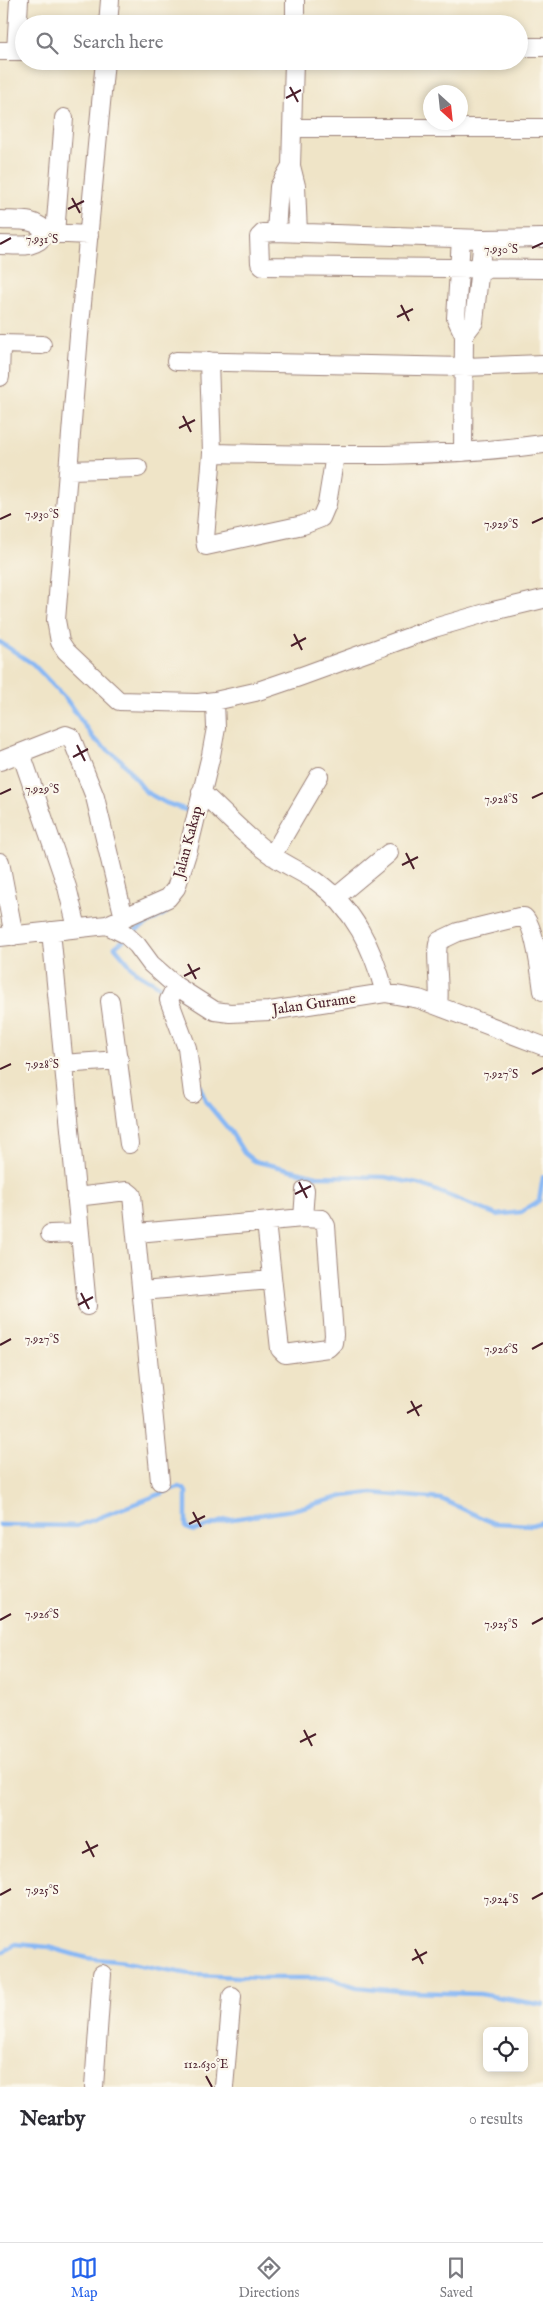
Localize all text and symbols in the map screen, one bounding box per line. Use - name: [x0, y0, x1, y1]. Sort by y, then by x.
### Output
- search box: [15, 15, 528, 70]
- icon: search: [33, 29, 61, 57]
- text: Search here: [73, 31, 164, 55]
- north arrow: [423, 85, 468, 130]
- text: 7.931°S: [26, 232, 58, 247]
- text: 7.930°S: [484, 242, 518, 257]
- text: 7.930°S: [25, 507, 59, 522]
- text: 7.929°S: [484, 517, 518, 532]
- text: 7.929°S: [25, 782, 59, 797]
- text: 7.928°S: [484, 792, 518, 807]
- street label: Jalan Kakap: [169, 804, 207, 882]
- street label: Jalan Gurame: [269, 989, 357, 1020]
- text: 7.928°S: [25, 1057, 59, 1072]
- text: 7.927°S: [484, 1067, 518, 1082]
- text: 7.927°S: [25, 1332, 59, 1347]
- text: 7.926°S: [484, 1342, 518, 1357]
- text: 7.926°S: [25, 1607, 59, 1622]
- text: 7.925°S: [484, 1617, 518, 1632]
- text: 7.925°S: [25, 1883, 59, 1898]
- text: 7.924°S: [484, 1892, 518, 1907]
- map controls: [483, 2027, 528, 2072]
- button: locate: [483, 2027, 528, 2072]
- text: 112.630°E: [184, 2057, 228, 2072]
- text: Nearby: [20, 2106, 85, 2133]
- text: 0 results: [469, 2110, 523, 2130]
- tab: Map: [70, 2254, 98, 2302]
- tab: Directions: [238, 2254, 299, 2302]
- tab: Saved: [440, 2254, 473, 2302]

